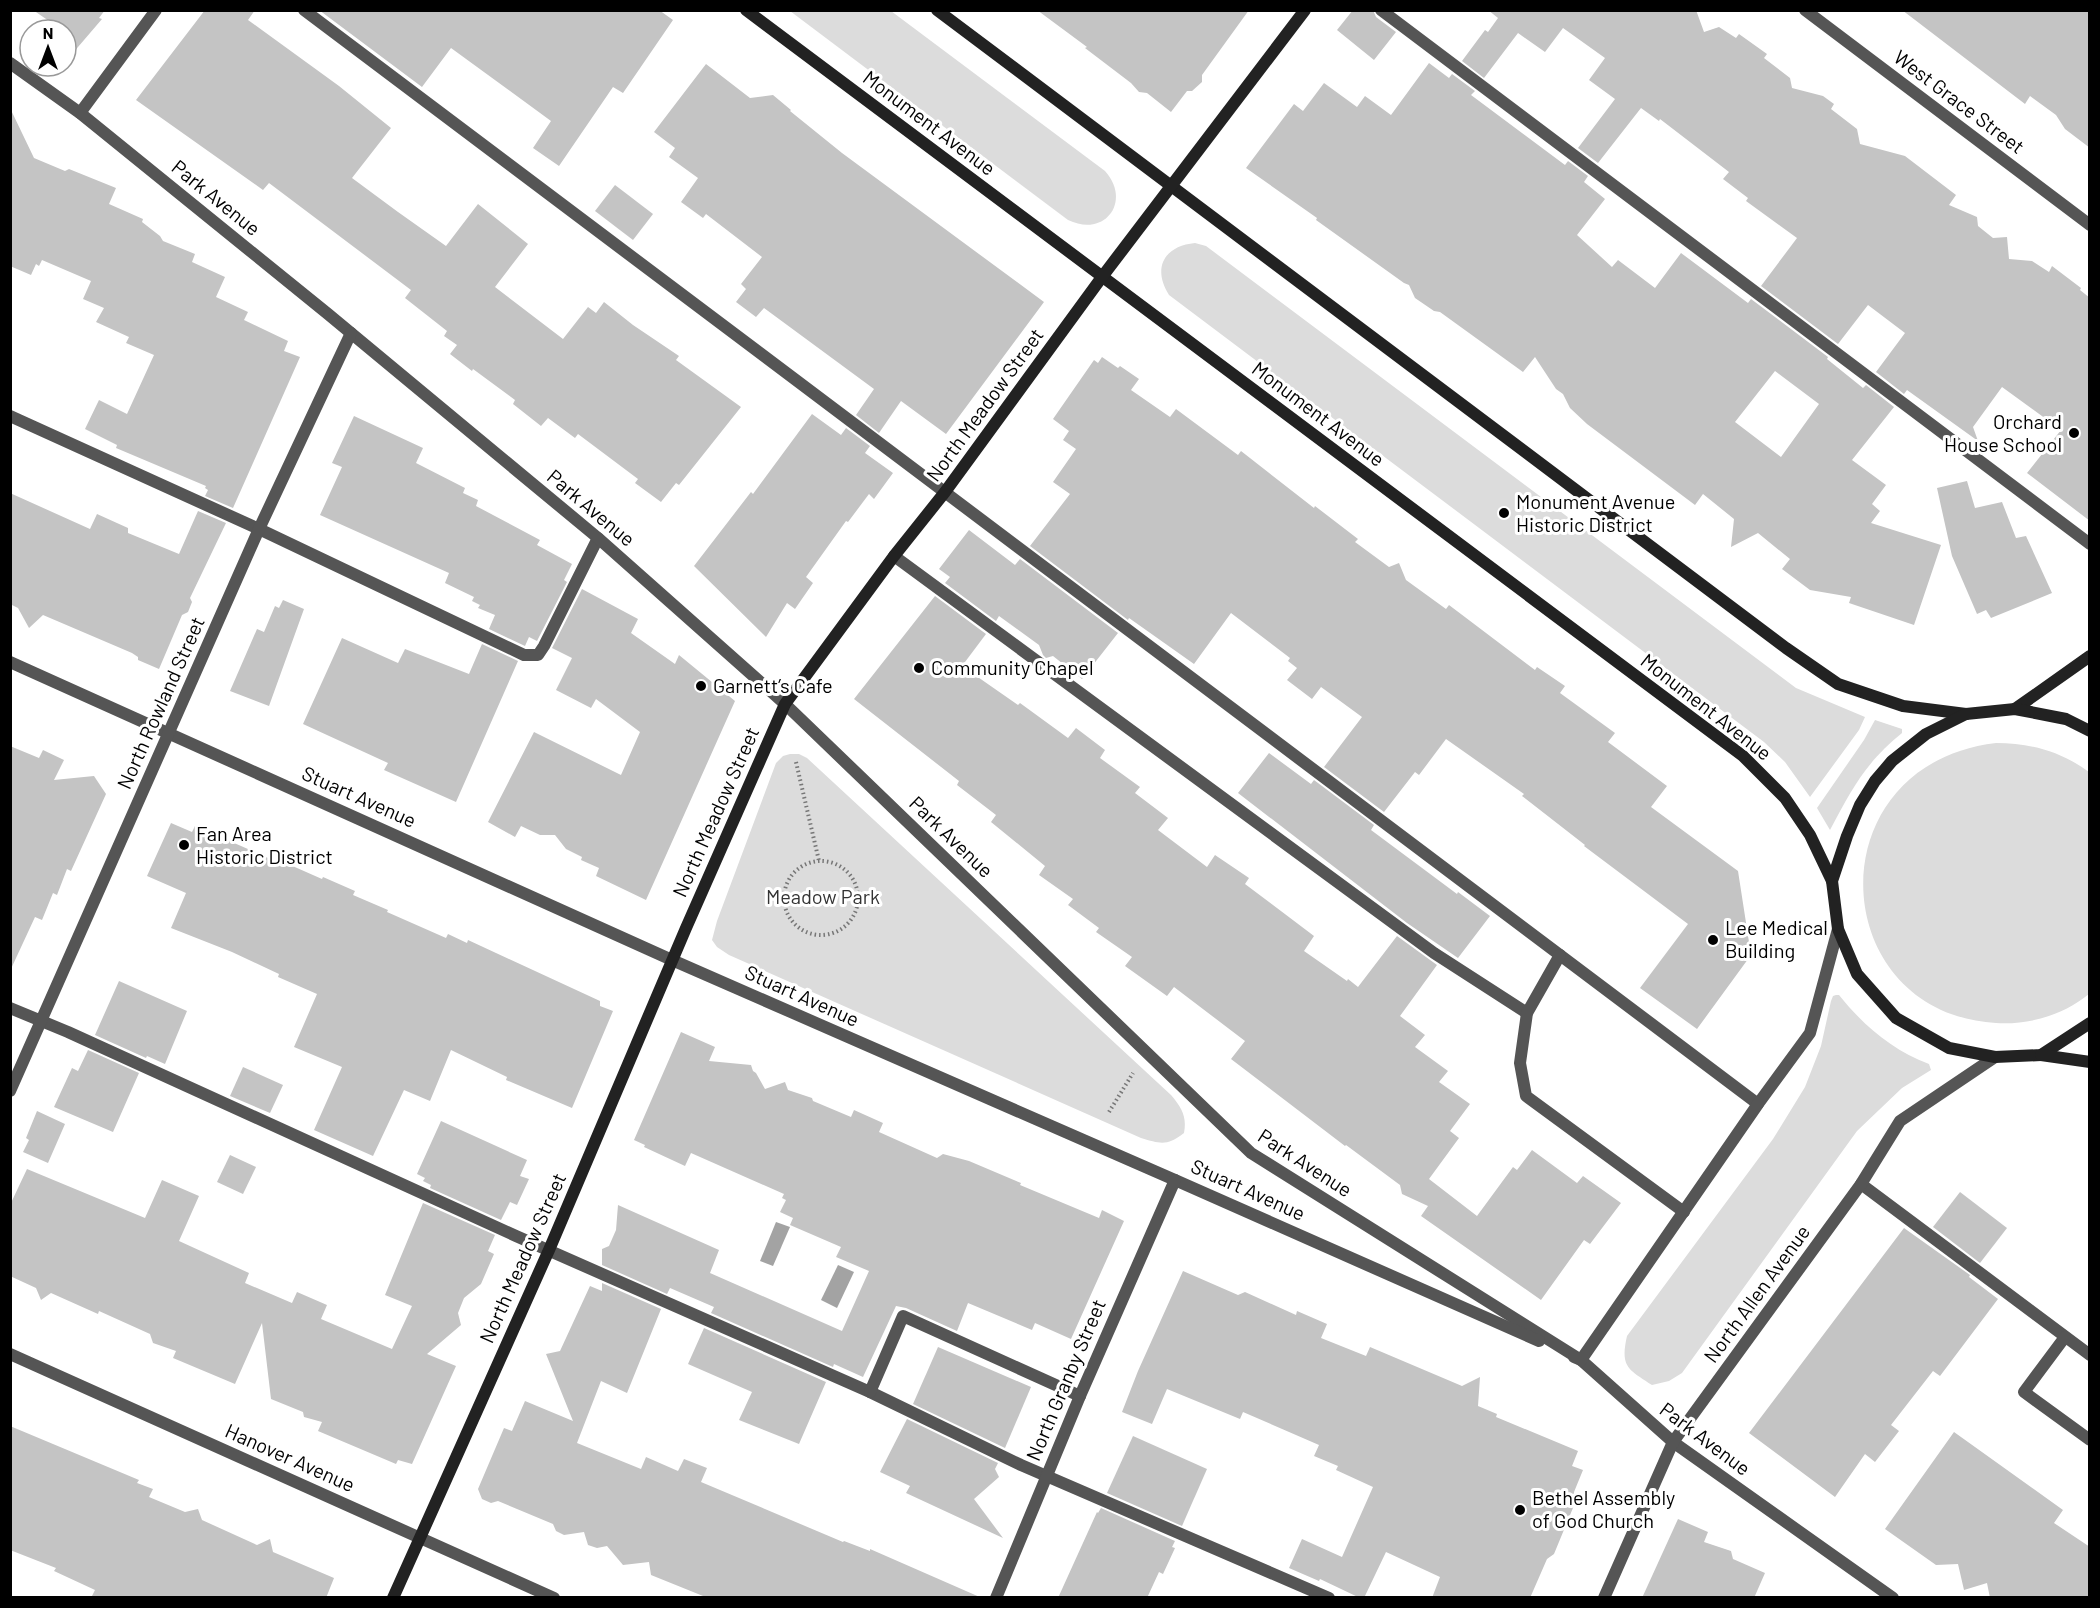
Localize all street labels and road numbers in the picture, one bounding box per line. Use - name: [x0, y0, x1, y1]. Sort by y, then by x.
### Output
- street label: West Grace Street: [1890, 44, 2030, 158]
- street label: Monument Avenue: [859, 65, 1000, 180]
- street label: Park Avenue: [168, 154, 266, 240]
- street label: North Meadow Street: [921, 323, 1048, 486]
- street label: Monument Avenue: [1248, 356, 1389, 471]
- street label: Park Avenue: [543, 464, 640, 551]
- street label: North Rowland Street: [111, 613, 209, 792]
- street label: Monument Avenue: [1636, 648, 1777, 765]
- street label: North Meadow Street: [667, 723, 763, 900]
- street label: Stuart Avenue: [299, 760, 420, 832]
- street label: Park Avenue: [905, 791, 998, 882]
- street label: Stuart Avenue: [742, 959, 863, 1031]
- street label: Park Avenue: [1254, 1123, 1357, 1201]
- street label: Stuart Avenue: [1188, 1153, 1309, 1225]
- street label: North Meadow Street: [474, 1169, 570, 1346]
- street label: North Allen Avenue: [1698, 1220, 1814, 1367]
- street label: North Granby Street: [1020, 1295, 1110, 1464]
- street label: Park Avenue: [1656, 1396, 1756, 1480]
- street label: Hanover Avenue: [222, 1418, 359, 1496]

